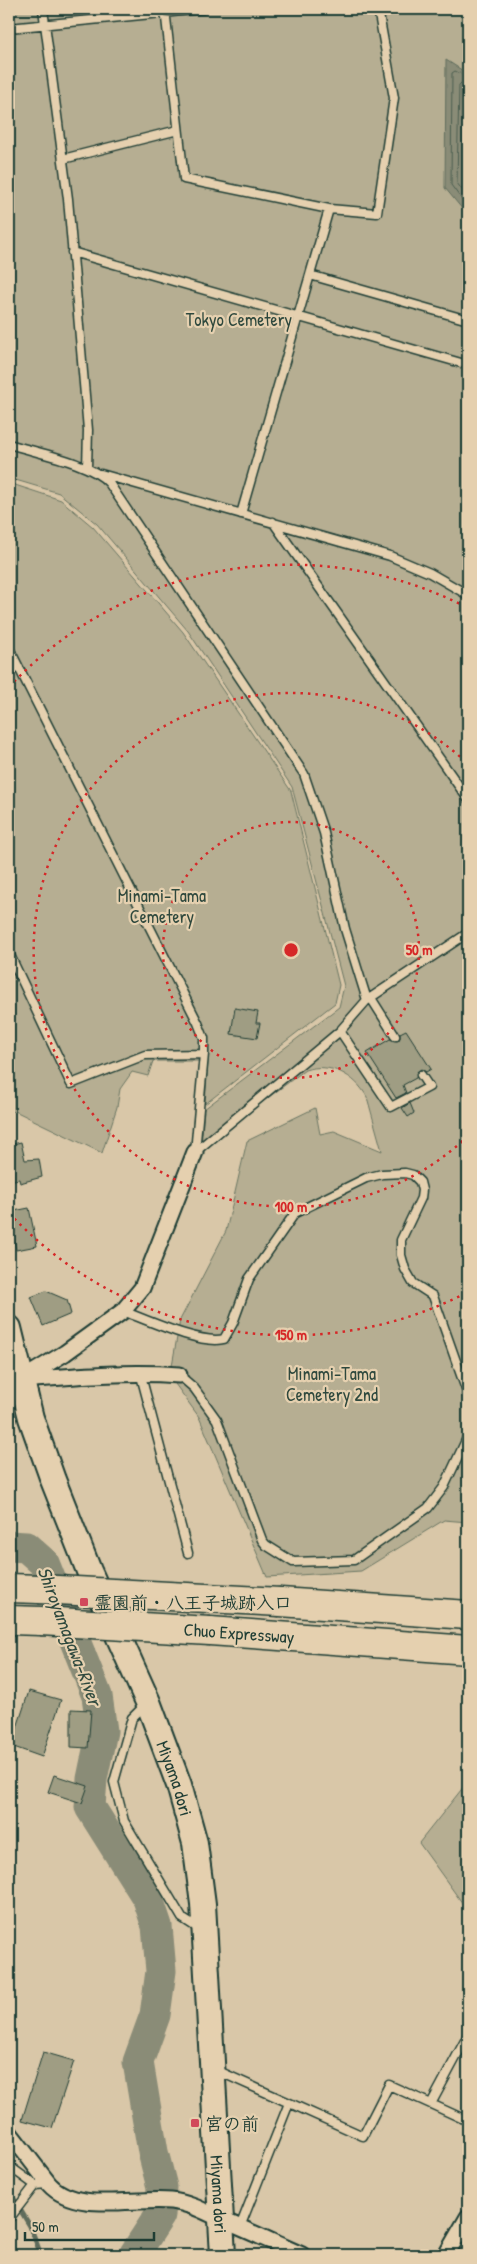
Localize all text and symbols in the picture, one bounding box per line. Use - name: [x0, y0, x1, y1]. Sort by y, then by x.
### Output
- park label: Tokyo Cemetery: [186, 307, 293, 332]
- park label: Minami-Tama Cemetery: [118, 883, 206, 929]
- text: 50 m: [406, 939, 432, 960]
- centre of rings: [282, 941, 300, 959]
- text: 100 m: [275, 1196, 307, 1217]
- text: 150 m: [275, 1324, 307, 1345]
- park label: Minami-Tama Cemetery 2nd: [286, 1361, 378, 1407]
- water label: Shiroyamagawa-River: [32, 1563, 109, 1712]
- place label: 霊園前・八王子城跡入口: [94, 1590, 292, 1615]
- marker: 霊園前・八王子城跡入口: [78, 1596, 90, 1608]
- street label: Chuo Expressway: [183, 1617, 295, 1649]
- street label: Miyama dori: [151, 1737, 199, 1819]
- place label: 宮の前: [205, 2111, 259, 2136]
- marker: 宮の前: [189, 2117, 201, 2129]
- street label: Miyama dori: [205, 2155, 234, 2234]
- scale bar: [25, 2209, 154, 2241]
- text: 50 m: [32, 2216, 59, 2237]

